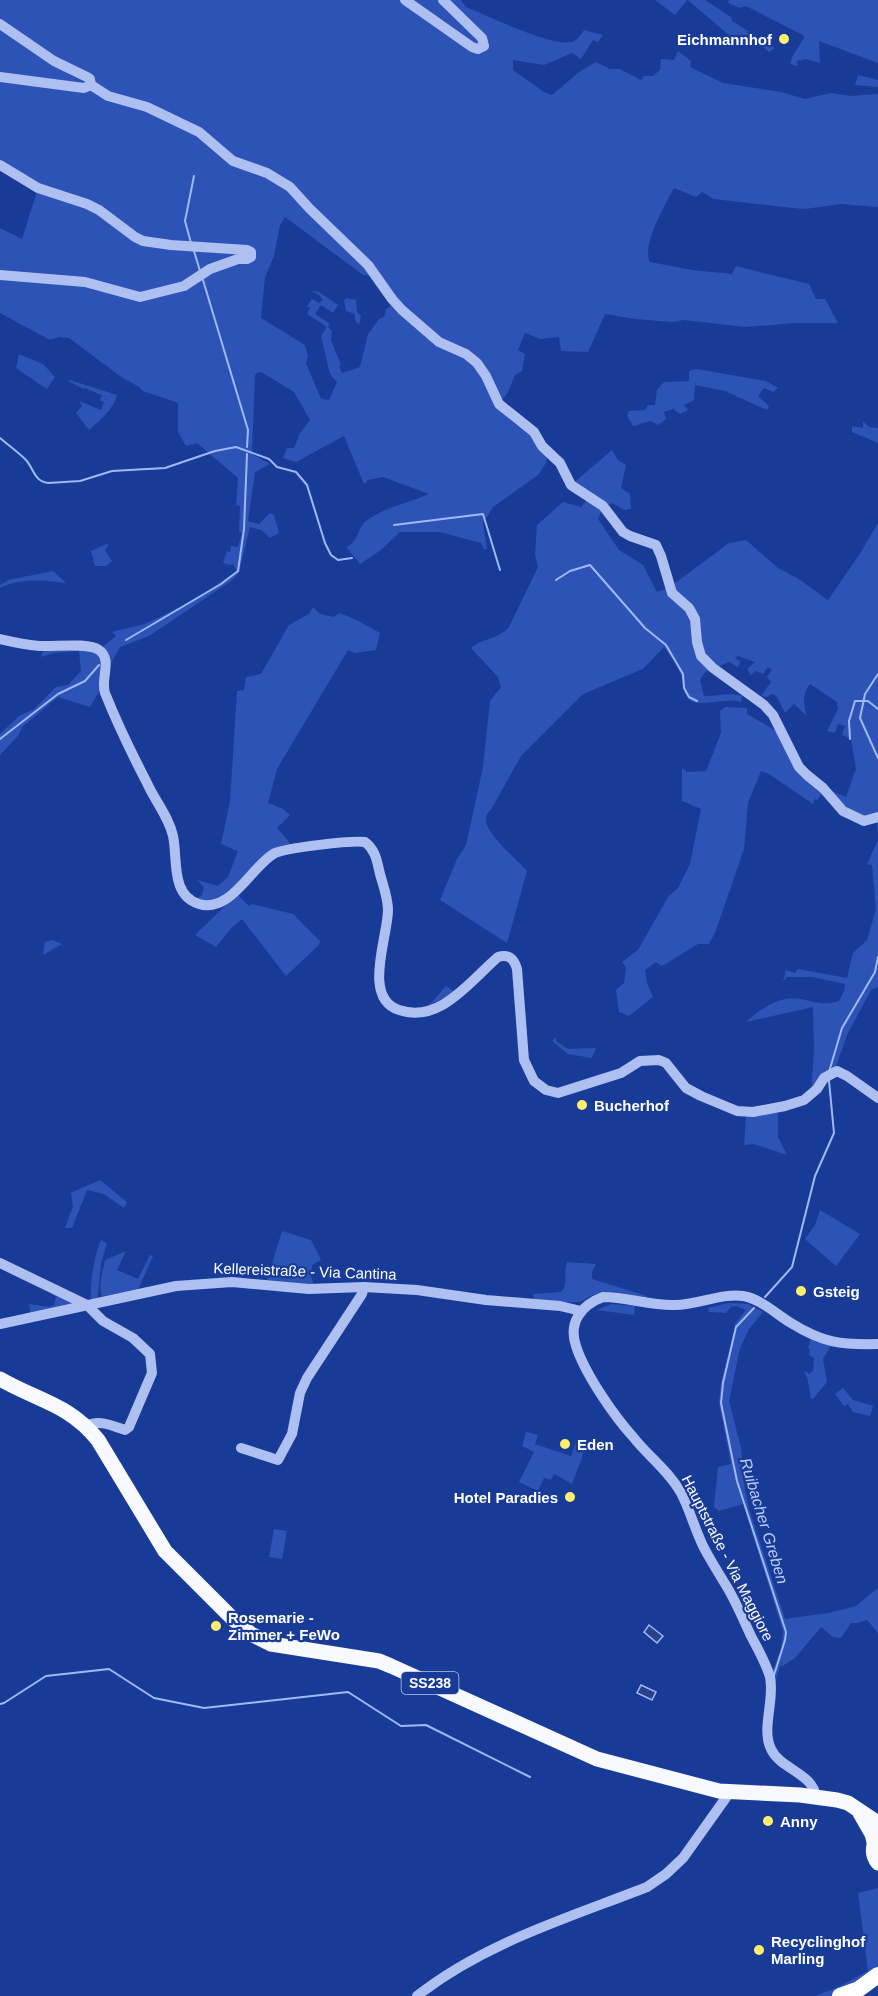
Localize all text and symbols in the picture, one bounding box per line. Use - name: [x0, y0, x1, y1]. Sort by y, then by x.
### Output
- place label: Eichmannhof: [677, 31, 773, 48]
- marker: Eichmannhof: [777, 32, 791, 46]
- place label: Bucherhof: [594, 1097, 670, 1114]
- marker: Bucherhof: [575, 1098, 589, 1112]
- street label: Kellereistraße - Via Cantina: [213, 1259, 397, 1283]
- place label: Gsteig: [813, 1283, 860, 1300]
- marker: Gsteig: [794, 1284, 808, 1298]
- place label: Eden: [577, 1436, 614, 1453]
- marker: Eden: [558, 1437, 572, 1451]
- water label: Ruibacher Greben: [737, 1456, 791, 1586]
- street label: Hauptstraße - Via Maggiore: [679, 1472, 777, 1644]
- place label: Hotel Paradies: [454, 1489, 558, 1506]
- marker: Hotel Paradies: [563, 1490, 577, 1504]
- place label: Rosemarie - Zimmer + FeWo: [228, 1609, 340, 1643]
- marker: Rosemarie - Zimmer + FeWo: [209, 1619, 223, 1633]
- road number: SS238: [402, 1672, 458, 1694]
- place label: Anny: [780, 1813, 818, 1830]
- marker: Anny: [761, 1814, 775, 1828]
- place label: Recyclinghof Marling: [771, 1933, 866, 1967]
- marker: Recyclinghof Marling: [752, 1943, 766, 1957]

